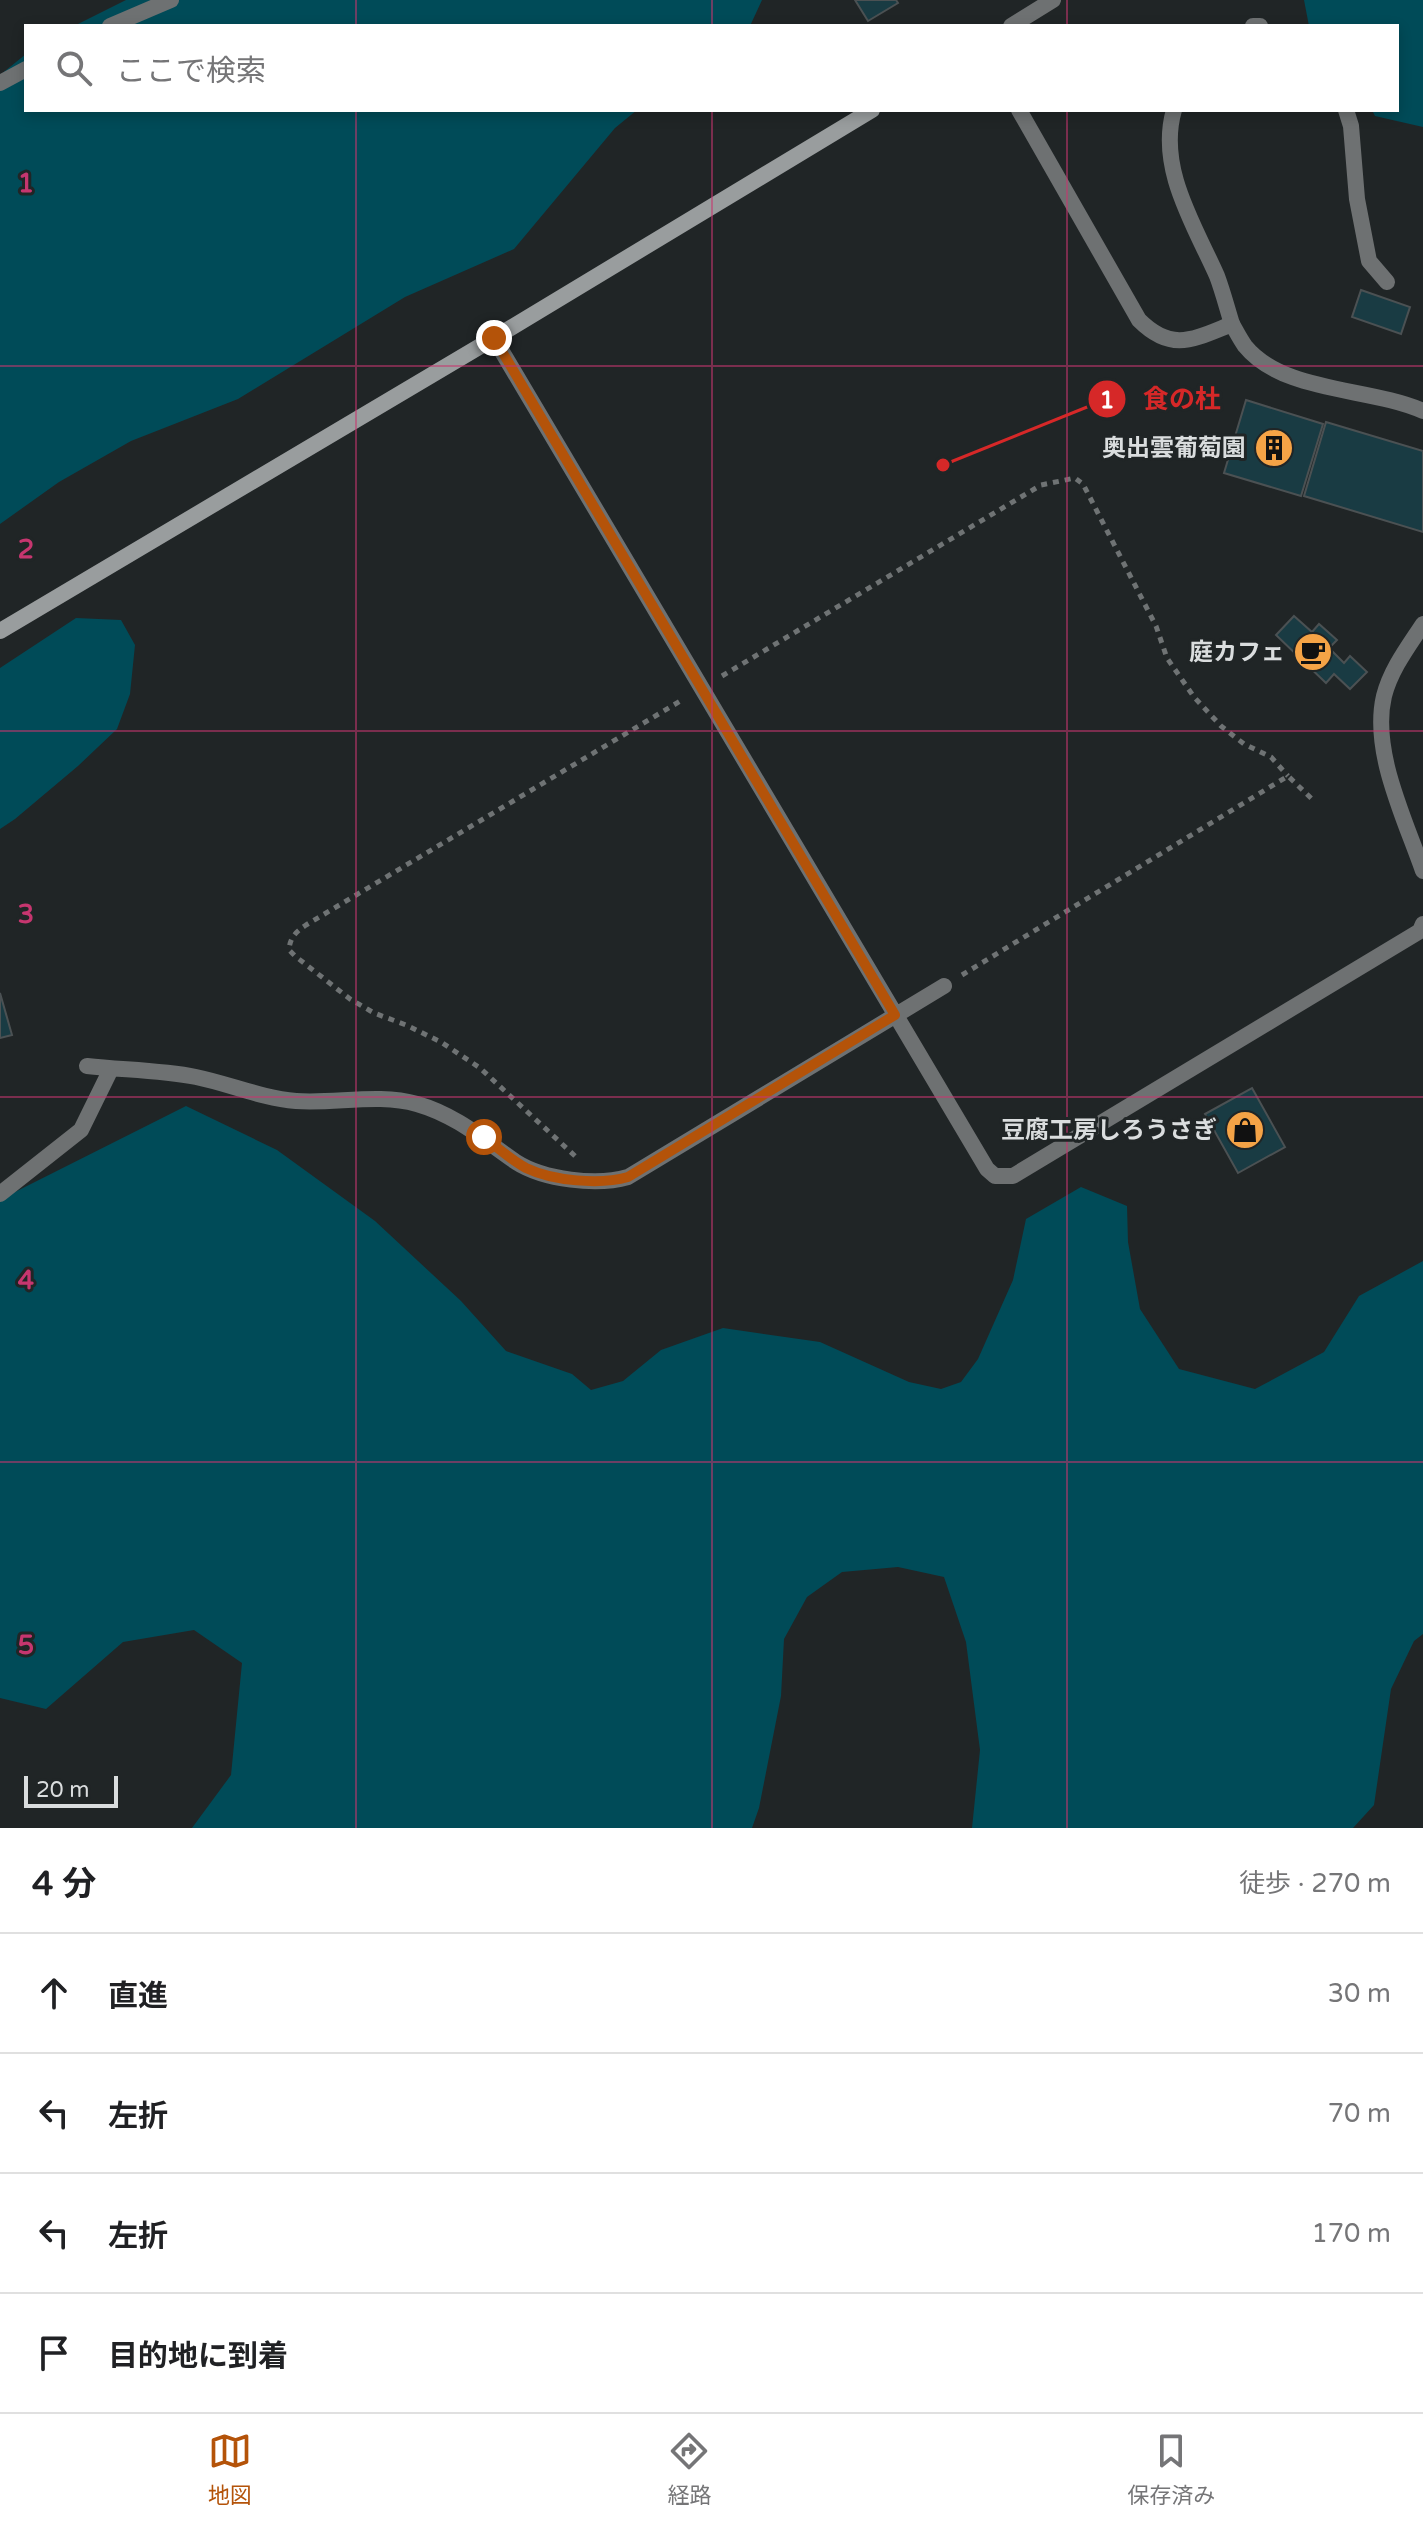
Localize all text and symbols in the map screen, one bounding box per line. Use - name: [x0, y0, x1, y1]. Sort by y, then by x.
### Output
- search box: [24, 24, 1399, 112]
- icon: search: [52, 46, 96, 90]
- text: ここで検索: [116, 53, 266, 90]
- text: 1: [18, 168, 34, 199]
- route end: [476, 320, 512, 356]
- callout: 食の杜: [1087, 374, 1237, 424]
- text: 食の杜: [1143, 384, 1221, 415]
- text: 1: [1099, 386, 1115, 415]
- building icon: 奥出雲葡萄園: [1253, 427, 1295, 469]
- place label: 奥出雲葡萄園: [1102, 434, 1246, 463]
- text: 2: [18, 534, 34, 565]
- cafe icon: 庭カフェ: [1292, 631, 1334, 673]
- place label: 庭カフェ: [1189, 638, 1285, 667]
- text: 3: [18, 899, 34, 930]
- shop icon: 豆腐工房しろうさぎ: [1224, 1109, 1266, 1151]
- place label: 豆腐工房しろうさぎ: [1001, 1116, 1217, 1145]
- route start: [466, 1119, 502, 1155]
- text: 4: [18, 1265, 34, 1296]
- text: 5: [18, 1630, 34, 1661]
- scale bar: [24, 1772, 118, 1808]
- text: 20 m: [36, 1777, 90, 1803]
- text: 4 分: [32, 1864, 96, 1905]
- text: 徒歩 · 270 m: [1239, 1868, 1391, 1899]
- icon: ahead: [32, 1971, 76, 2015]
- text: 直進: [108, 1978, 168, 2015]
- text: 30 m: [1328, 1978, 1391, 2009]
- icon: left: [32, 2091, 76, 2135]
- text: 左折: [108, 2098, 168, 2135]
- text: 70 m: [1328, 2098, 1391, 2129]
- icon: left: [32, 2211, 76, 2255]
- text: 左折: [108, 2218, 168, 2255]
- text: 170 m: [1311, 2218, 1391, 2249]
- icon: arrive: [32, 2331, 76, 2375]
- text: 目的地に到着: [108, 2338, 288, 2375]
- tab: 地図: [208, 2429, 252, 2509]
- tab: 経路: [667, 2429, 711, 2509]
- tab: 保存済み: [1127, 2429, 1215, 2509]

